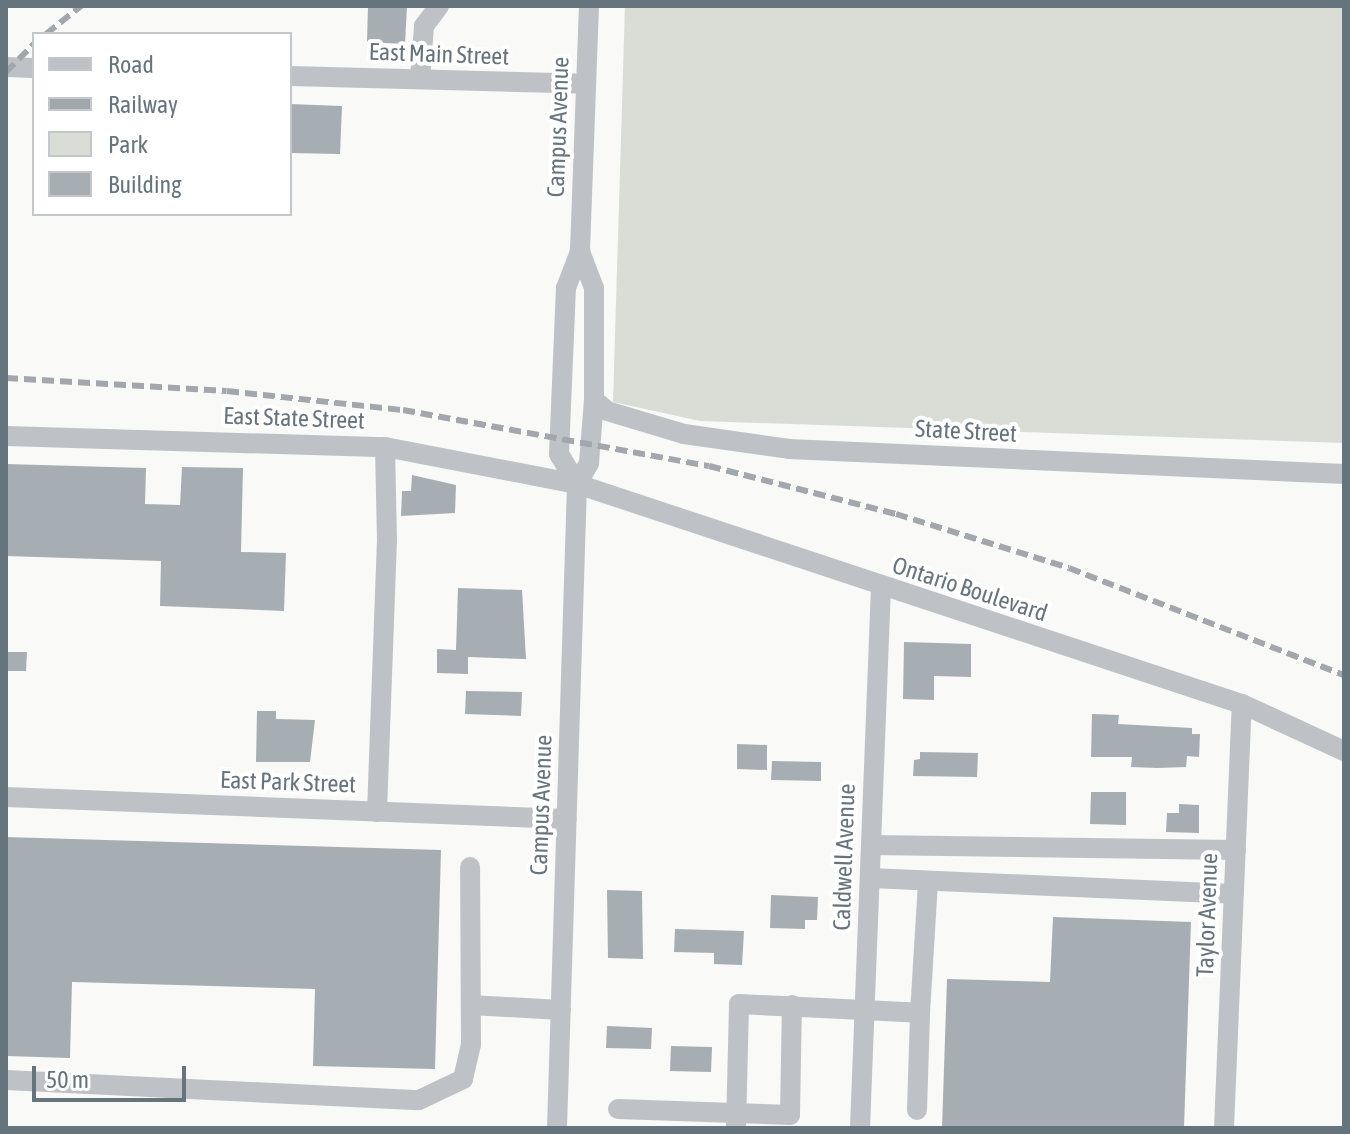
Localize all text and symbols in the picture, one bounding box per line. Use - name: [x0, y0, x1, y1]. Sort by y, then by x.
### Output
- legend: [32, 32, 292, 216]
- street label: East Main Street: [368, 37, 510, 71]
- text: Road: [108, 51, 154, 78]
- street label: Campus Avenue: [541, 56, 575, 198]
- text: Railway: [108, 91, 178, 118]
- text: Park: [108, 131, 148, 158]
- text: Building: [108, 171, 181, 198]
- street label: East State Street: [223, 401, 365, 435]
- street label: State Street: [914, 414, 1018, 448]
- street label: Ontario Boulevard: [889, 550, 1051, 628]
- street label: Campus Avenue: [524, 734, 558, 876]
- street label: East Park Street: [219, 765, 357, 799]
- street label: Caldwell Avenue: [827, 783, 861, 931]
- street label: Taylor Avenue: [1190, 852, 1224, 978]
- scale bar: [36, 1050, 190, 1100]
- text: 50 m: [46, 1066, 89, 1093]

